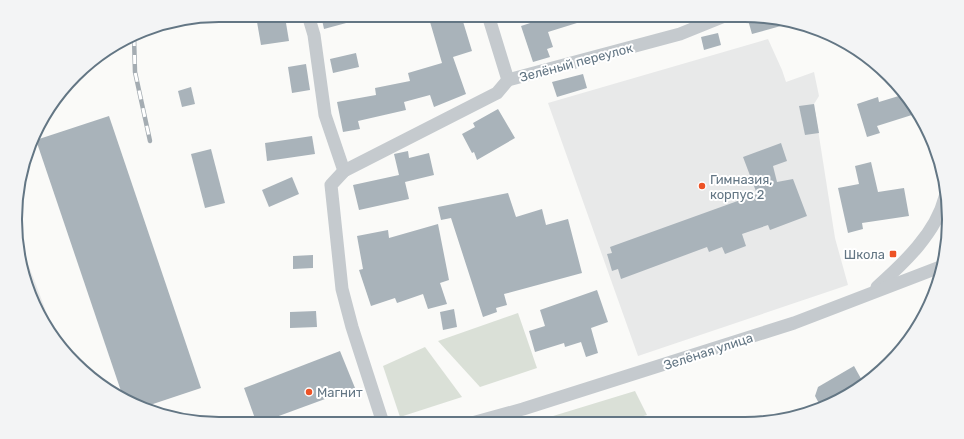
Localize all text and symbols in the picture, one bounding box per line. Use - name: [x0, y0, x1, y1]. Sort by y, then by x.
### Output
- street label: Зелёный переулок: [518, 40, 634, 85]
- place label: Гимназия, корпус 2: [710, 172, 772, 202]
- marker: Гимназия, корпус 2: [697, 181, 707, 191]
- place label: Школа: [844, 247, 885, 262]
- marker: Школа: [888, 249, 898, 259]
- street label: Зелёная улица: [662, 330, 755, 373]
- place label: Магнит: [317, 385, 363, 400]
- marker: Магнит: [304, 387, 314, 397]

